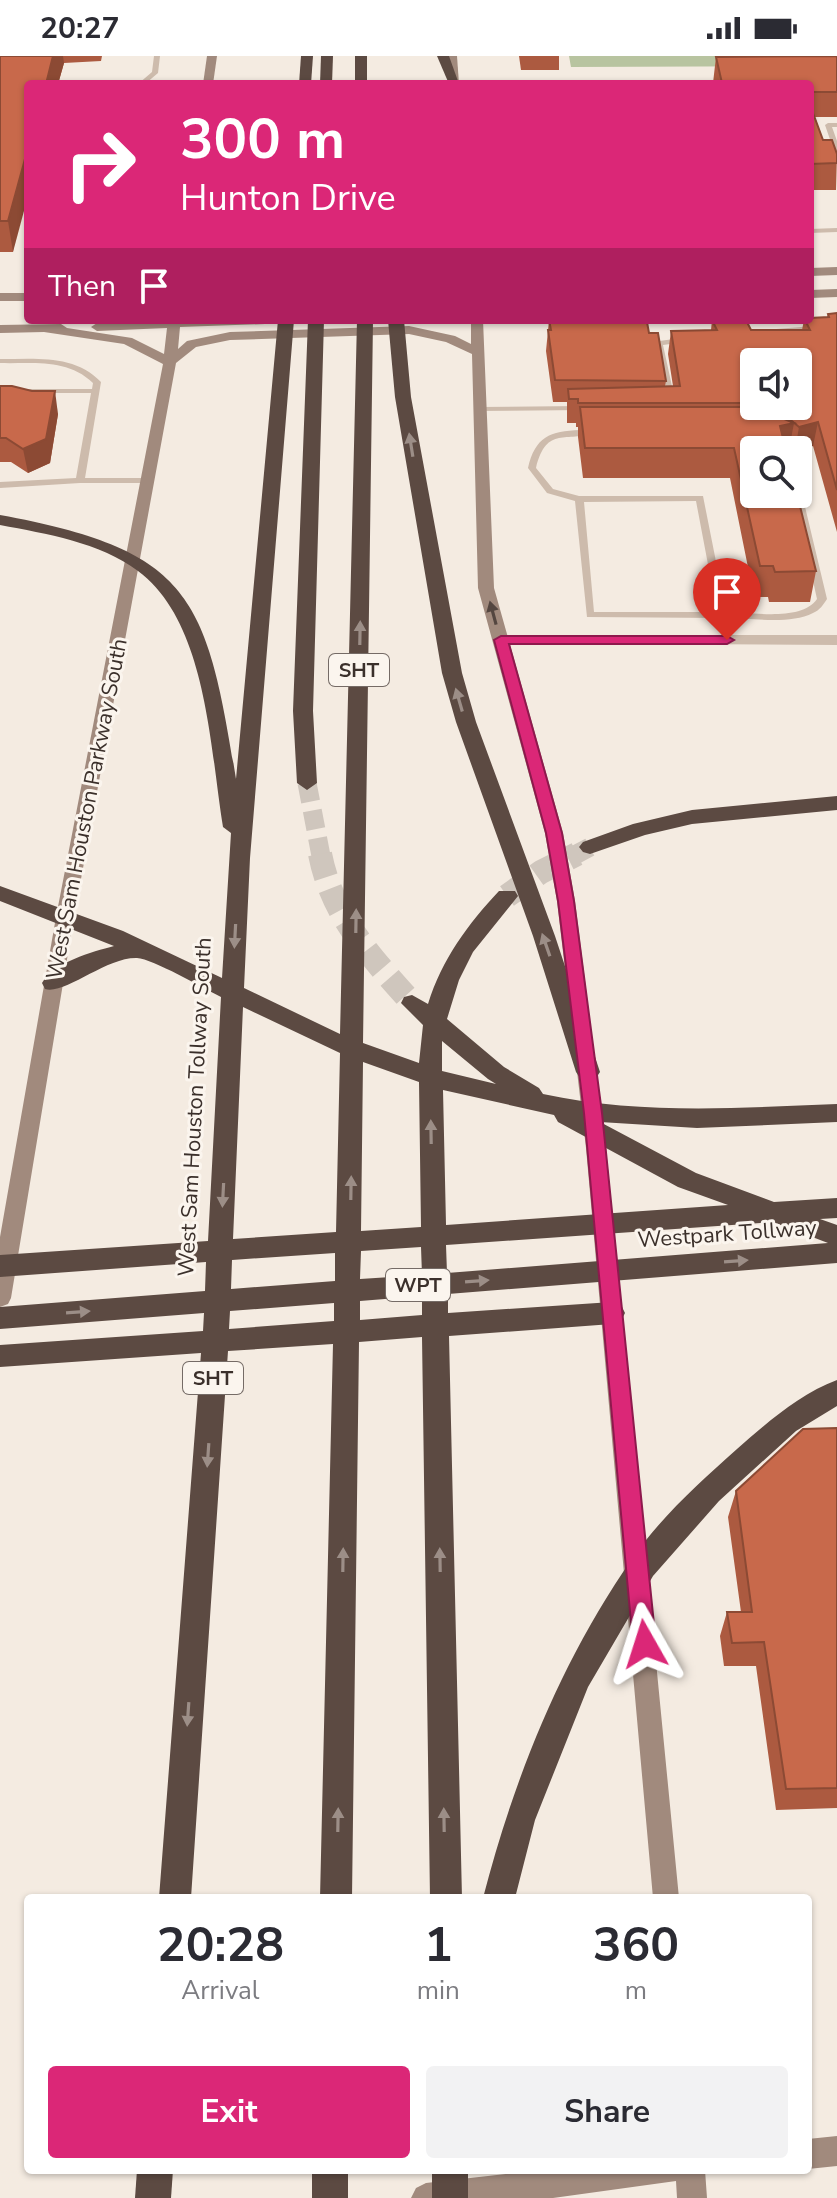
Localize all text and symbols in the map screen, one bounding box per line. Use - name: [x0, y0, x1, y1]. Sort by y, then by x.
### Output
- text: 20:27: [40, 8, 119, 49]
- text: 300 m: [180, 101, 345, 178]
- icon: right: [48, 112, 152, 216]
- text: Hunton Drive: [180, 174, 396, 223]
- icon: arrive: [132, 264, 176, 308]
- text: Then: [48, 266, 116, 307]
- map controls: [740, 348, 812, 508]
- button: sound: [740, 348, 812, 420]
- one-way arrow: [404, 432, 417, 457]
- button: search: [740, 436, 812, 508]
- pin: [693, 558, 761, 640]
- icon: arrive: [705, 570, 749, 614]
- one-way arrow: [487, 600, 499, 625]
- one-way arrow: [354, 620, 366, 645]
- street label: West Sam Houston Parkway South: [39, 636, 135, 982]
- road number: SHT: [329, 654, 389, 686]
- one-way arrow: [452, 687, 465, 711]
- one-way arrow: [349, 908, 362, 933]
- one-way arrow: [229, 923, 242, 949]
- one-way arrow: [540, 932, 552, 956]
- street label: West Sam Houston Tollway South: [171, 937, 219, 1277]
- one-way arrow: [425, 1119, 438, 1144]
- one-way arrow: [344, 1175, 357, 1200]
- one-way arrow: [216, 1183, 229, 1208]
- street label: Westpark Tollway: [636, 1213, 818, 1255]
- one-way arrow: [724, 1254, 749, 1267]
- road number: WPT: [386, 1269, 450, 1301]
- one-way arrow: [465, 1274, 490, 1287]
- one-way arrow: [66, 1305, 91, 1318]
- road number: SHT: [183, 1362, 243, 1394]
- one-way arrow: [201, 1443, 214, 1468]
- one-way arrow: [337, 1547, 349, 1572]
- one-way arrow: [433, 1547, 446, 1572]
- position arrow: [603, 1602, 687, 1686]
- one-way arrow: [182, 1702, 195, 1727]
- one-way arrow: [331, 1807, 344, 1832]
- one-way arrow: [438, 1807, 451, 1832]
- text: 20:28: [157, 1912, 284, 1978]
- text: 1: [424, 1912, 453, 1978]
- text: 360: [593, 1912, 679, 1978]
- text: Arrival: [181, 1973, 260, 2008]
- text: min: [417, 1973, 460, 2008]
- text: m: [625, 1973, 647, 2008]
- button: Exit: [48, 2066, 410, 2158]
- button: Share: [426, 2066, 788, 2158]

